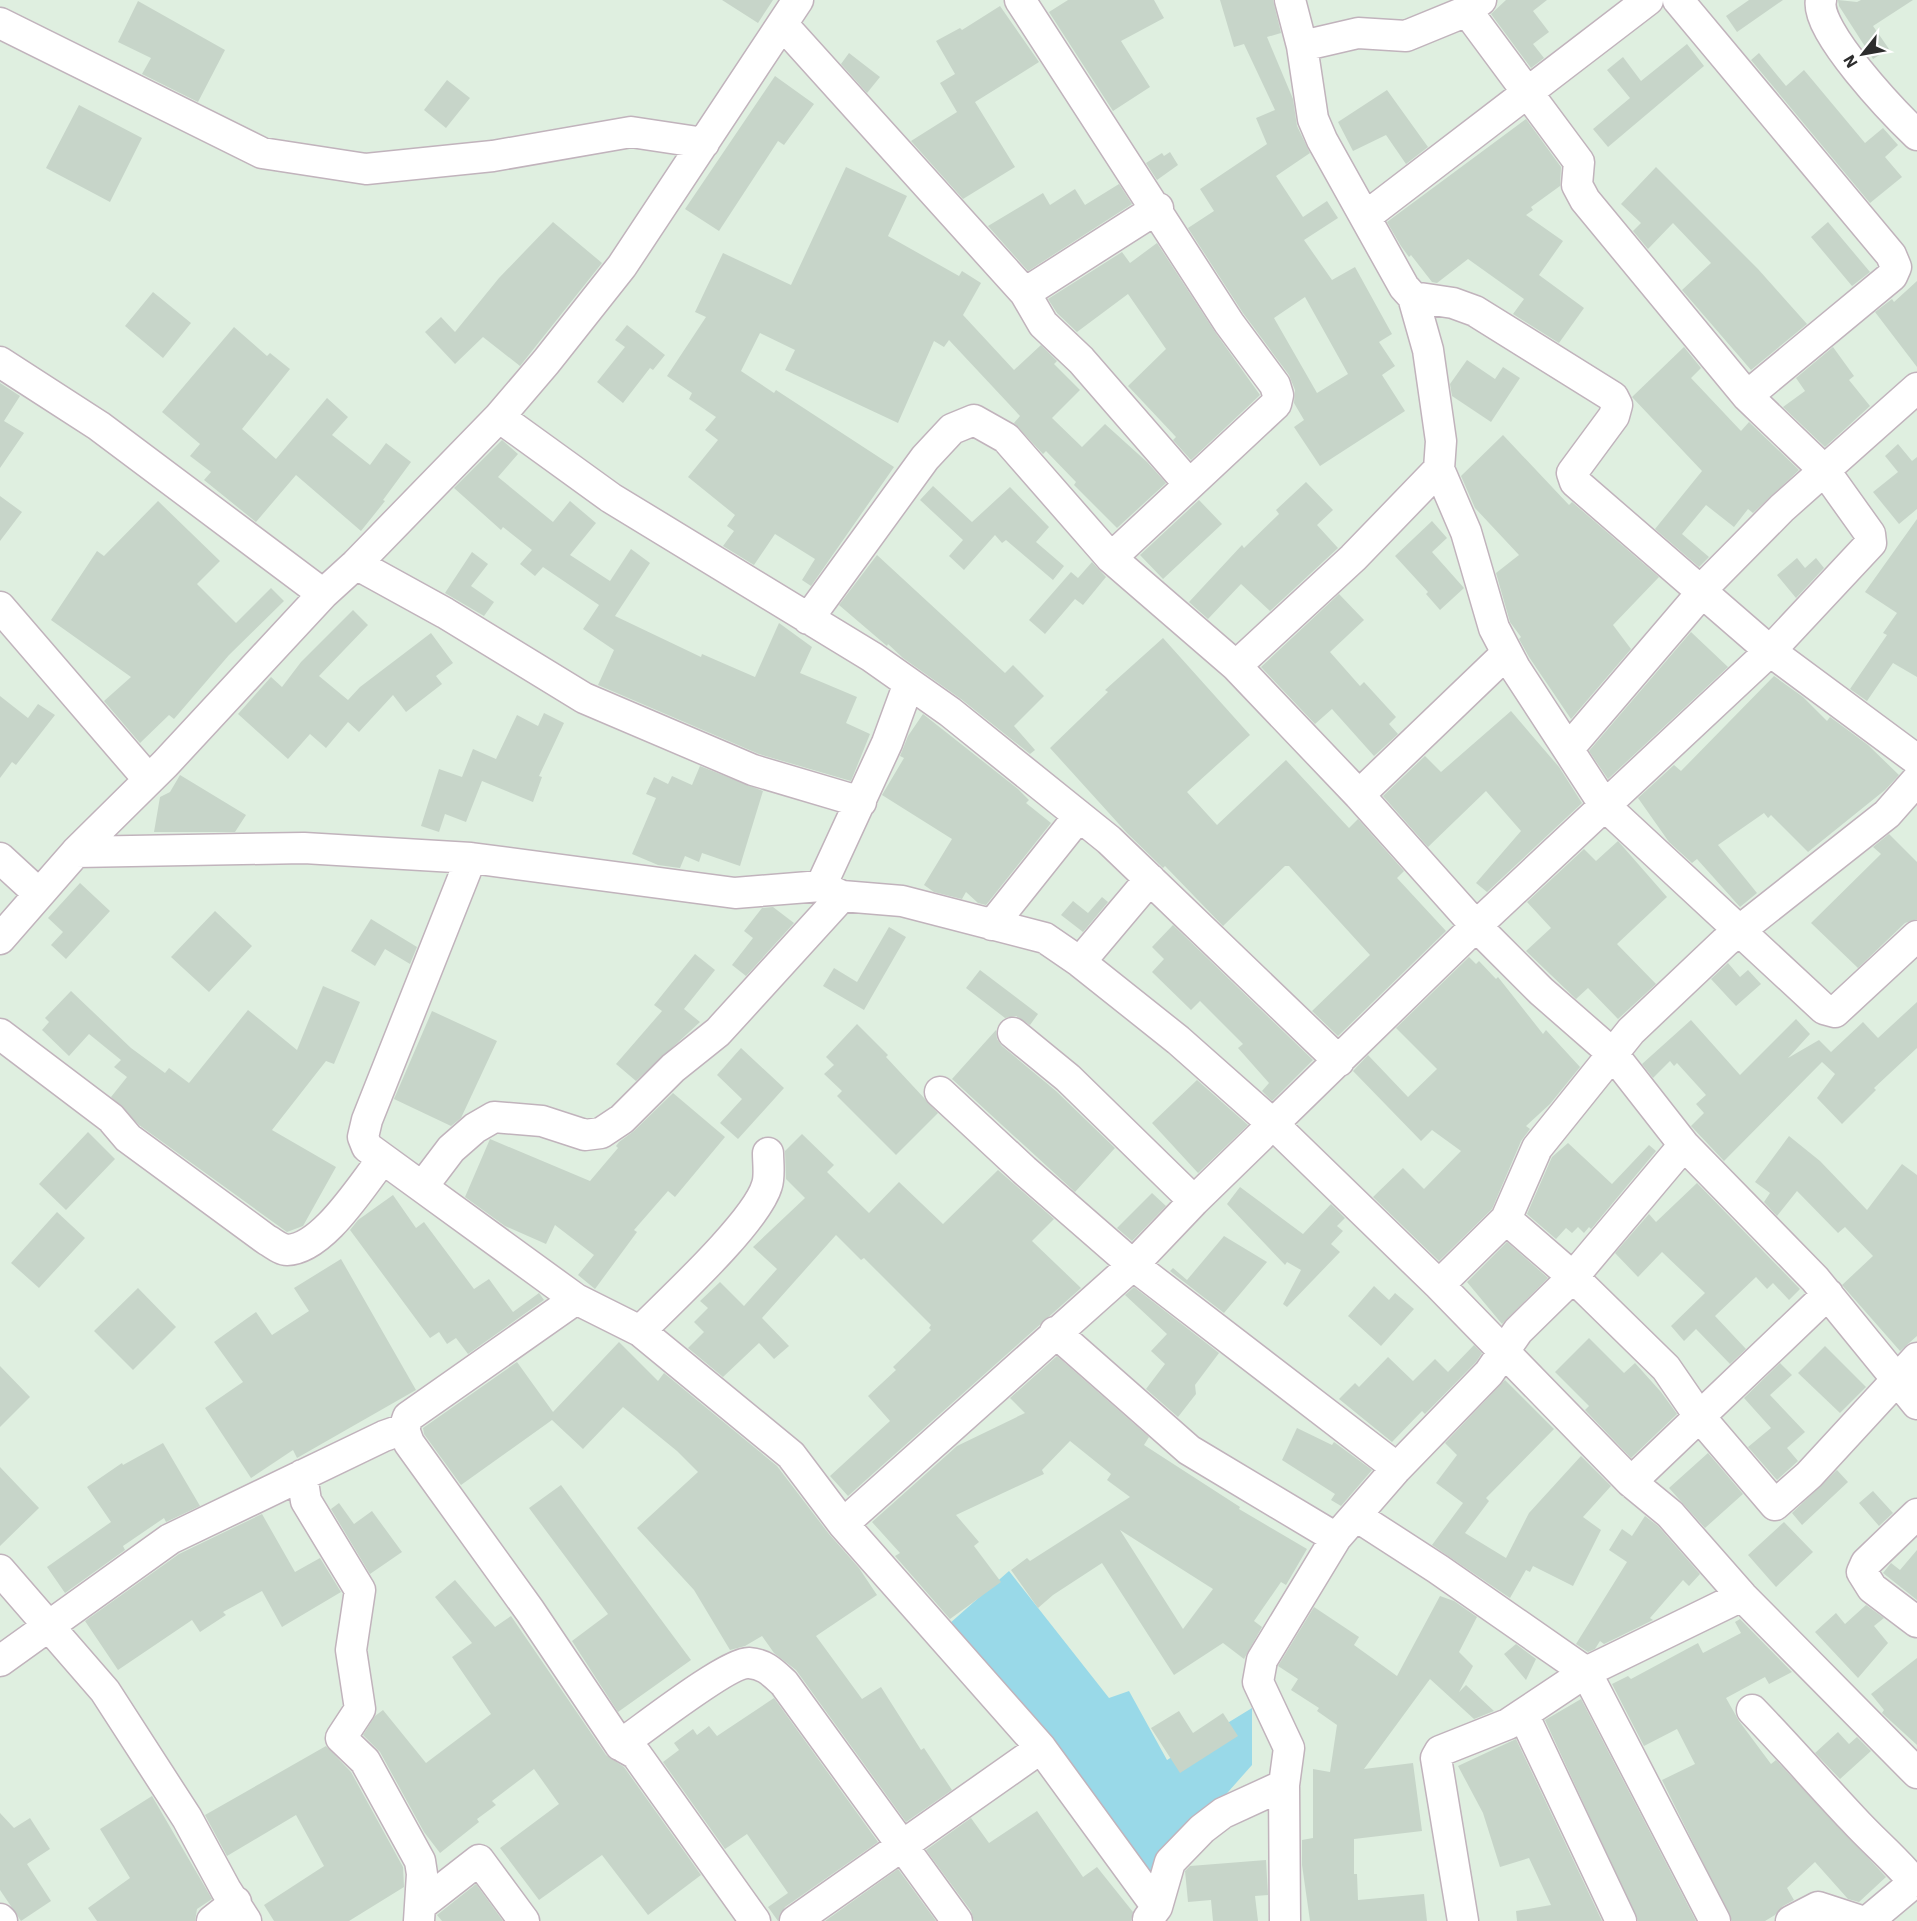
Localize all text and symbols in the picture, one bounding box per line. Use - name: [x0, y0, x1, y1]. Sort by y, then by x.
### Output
- north arrow: [1833, 24, 1893, 84]
- text: N: [1839, 52, 1862, 72]

